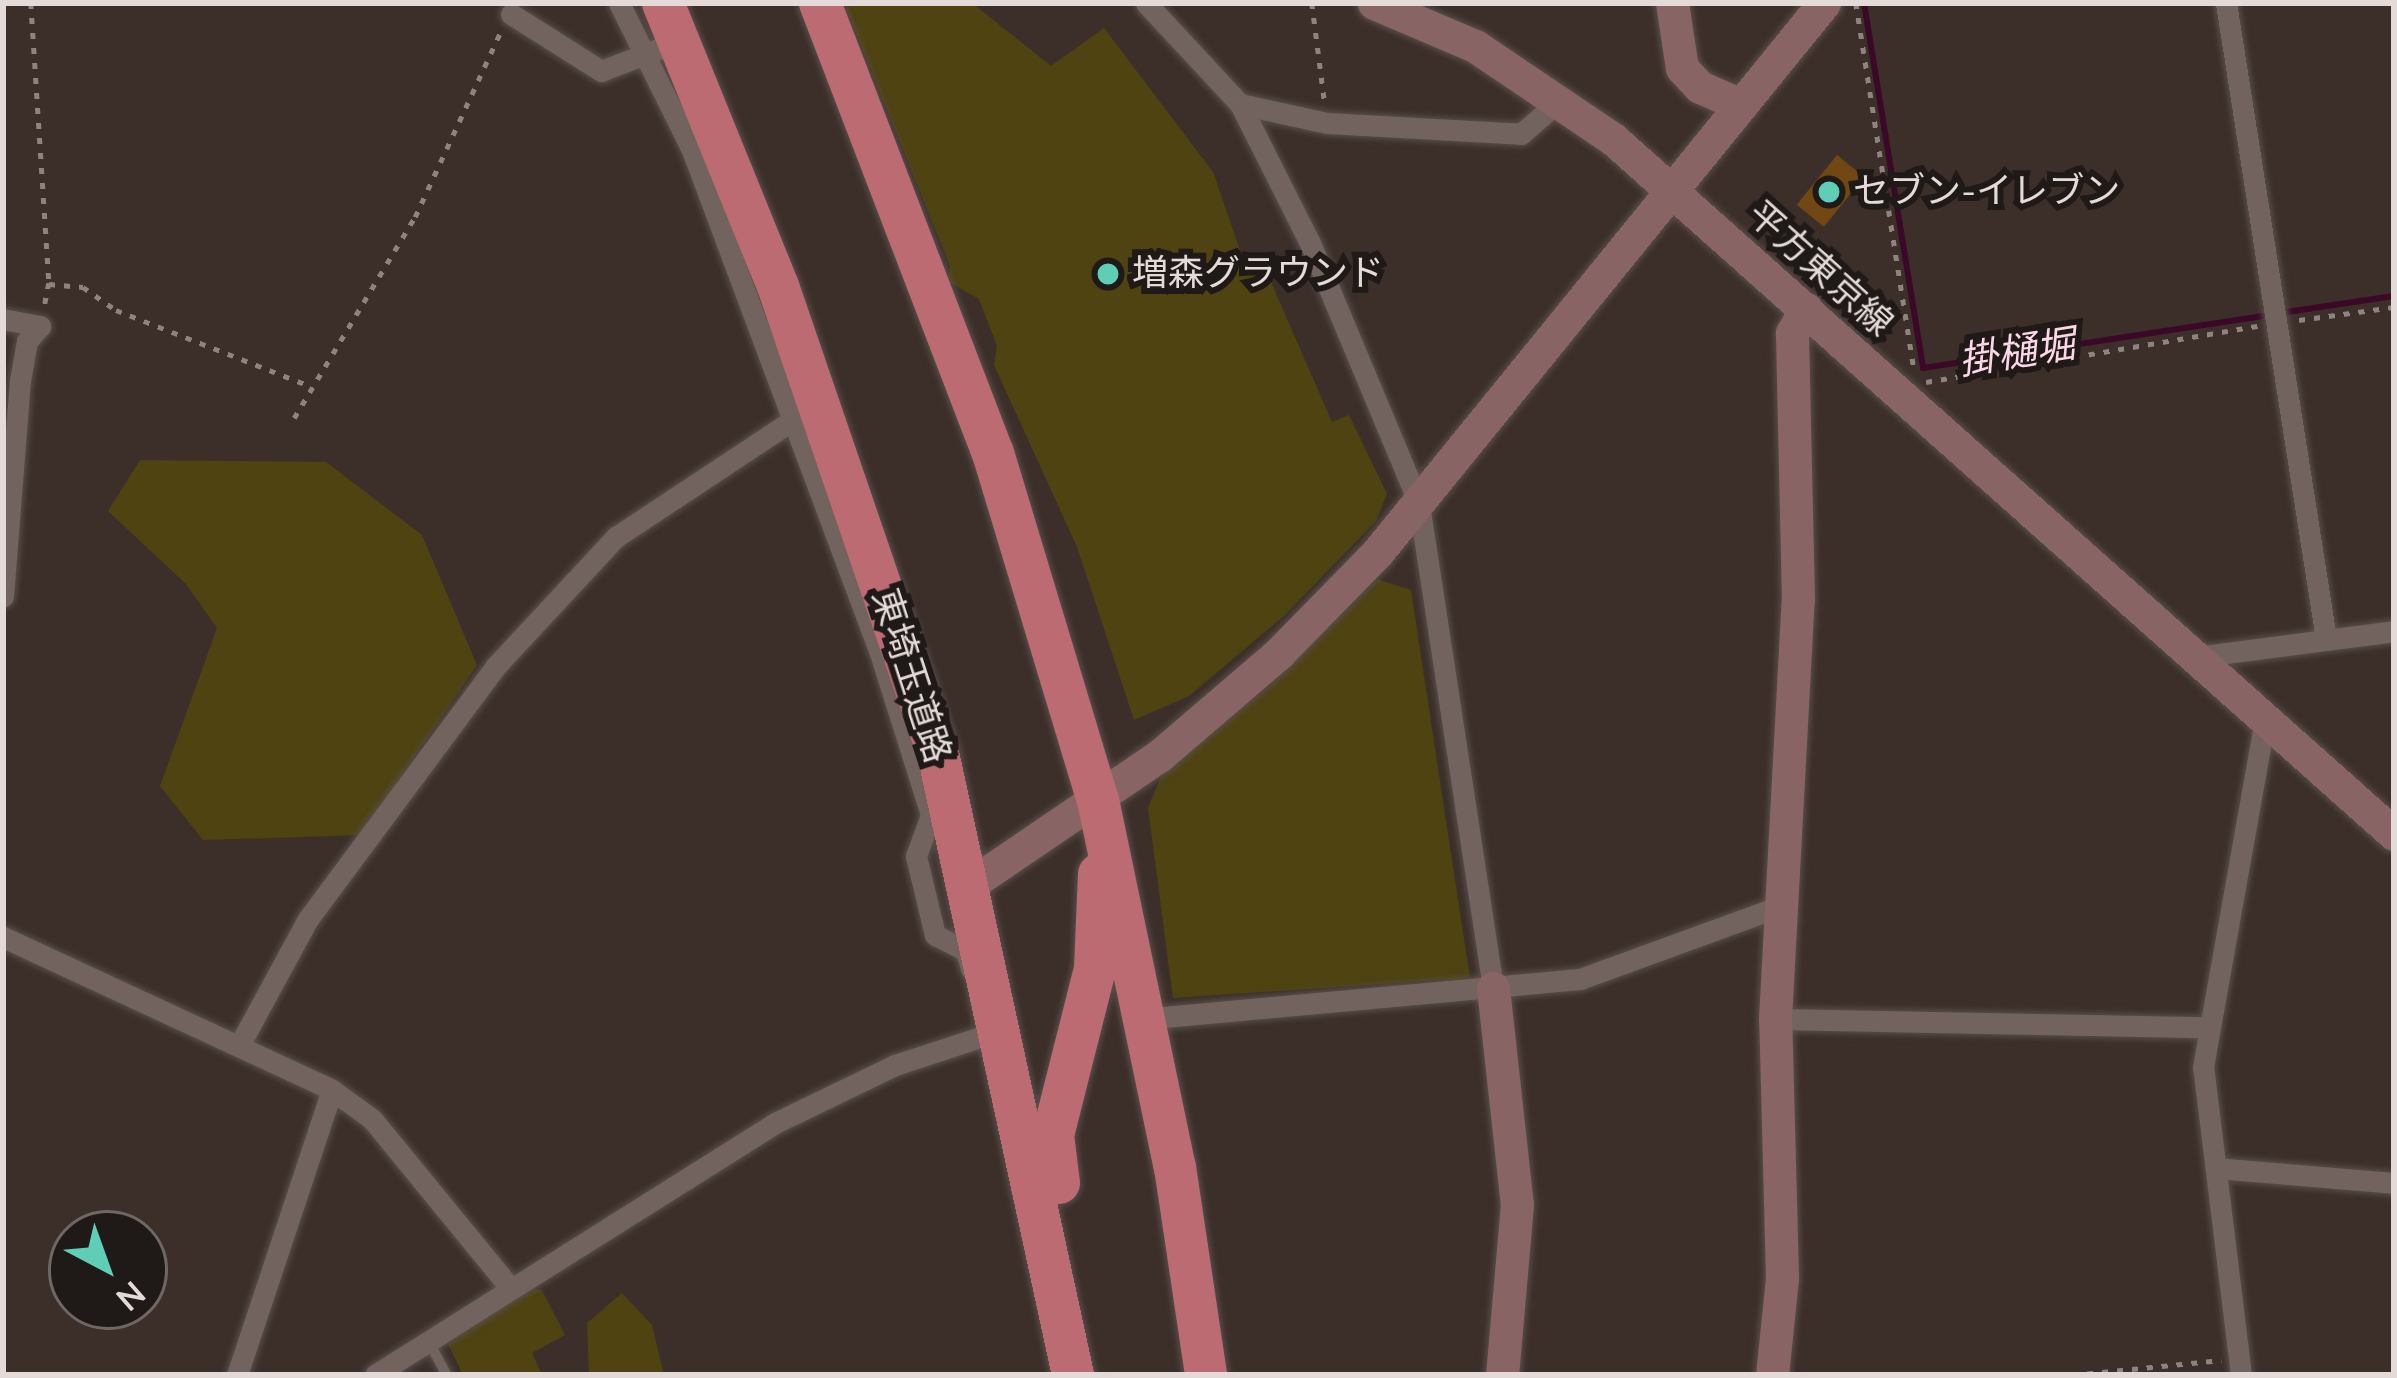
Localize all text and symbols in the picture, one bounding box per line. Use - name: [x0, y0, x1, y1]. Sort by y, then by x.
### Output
- place label: セブン-イレブン: [1853, 170, 2120, 214]
- marker: セブン-イレブン: [1816, 179, 1842, 205]
- street label: 平方東京線: [1739, 193, 1901, 345]
- place label: 増森グラウンド: [1132, 252, 1384, 296]
- marker: 増森グラウンド: [1095, 261, 1121, 287]
- water label: 掛樋堀: [1956, 322, 2078, 386]
- street label: 東埼玉道路: [863, 584, 959, 768]
- north arrow: [48, 1210, 168, 1330]
- text: N: [106, 1270, 154, 1320]

